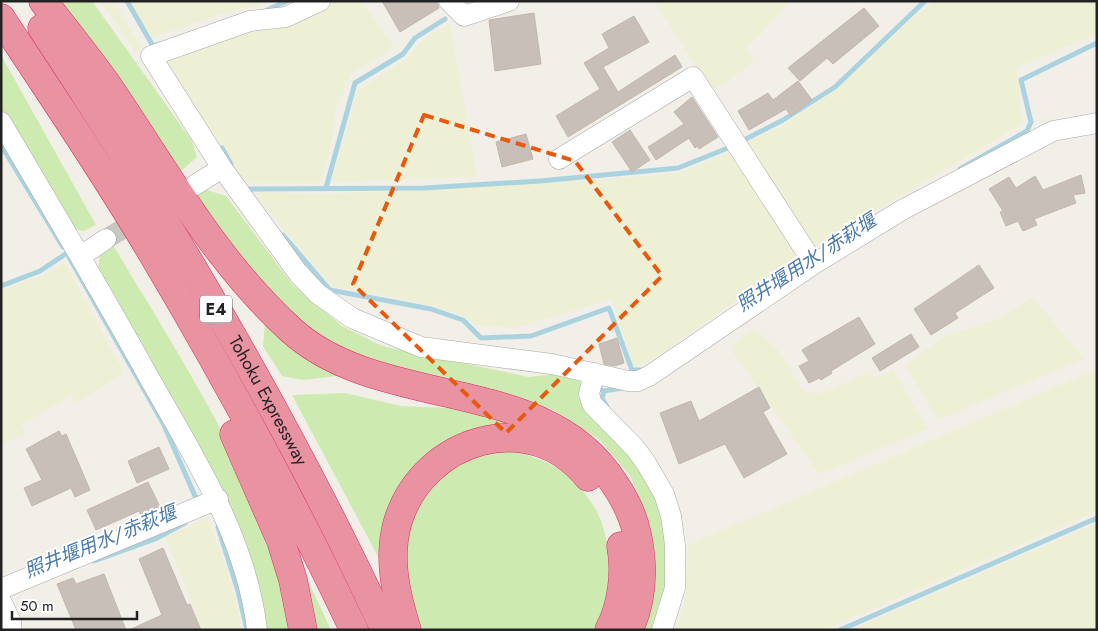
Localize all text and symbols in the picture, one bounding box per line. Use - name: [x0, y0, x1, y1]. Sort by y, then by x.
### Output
- water label: 照井堰用水/赤萩堰: [731, 205, 884, 318]
- road number: E4: [200, 296, 232, 322]
- street label: Tohoku Expressway: [222, 331, 314, 470]
- water label: 照井堰用水/赤萩堰: [20, 498, 183, 584]
- scale bar: [12, 588, 138, 620]
- text: 50 m: [20, 595, 54, 617]

